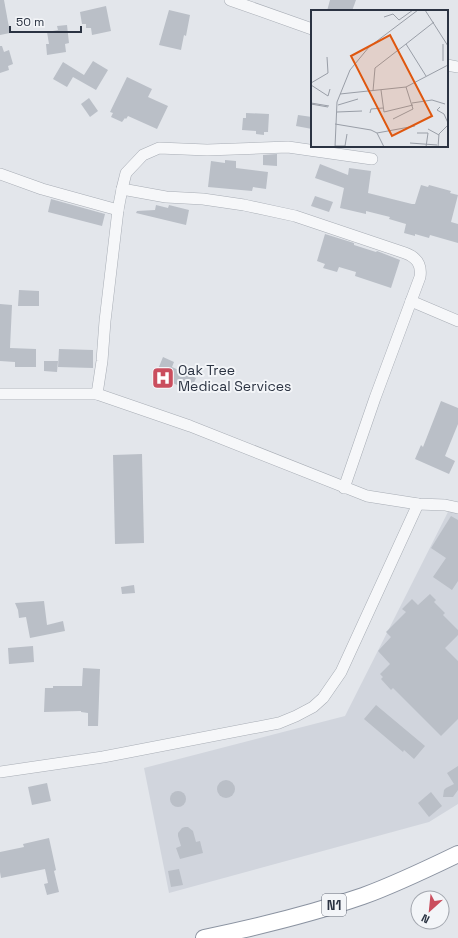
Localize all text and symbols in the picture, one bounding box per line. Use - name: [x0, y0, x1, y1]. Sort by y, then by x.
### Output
- scale bar: [10, 8, 81, 34]
- inset map: [311, 10, 448, 147]
- text: 50 m: [16, 14, 44, 30]
- place label: Oak Tree Medical Services: [178, 361, 291, 395]
- hospital icon: Oak Tree Medical Services: [150, 365, 176, 391]
- north arrow: [410, 890, 450, 930]
- road number: N1: [322, 894, 346, 916]
- text: N: [419, 911, 432, 927]

